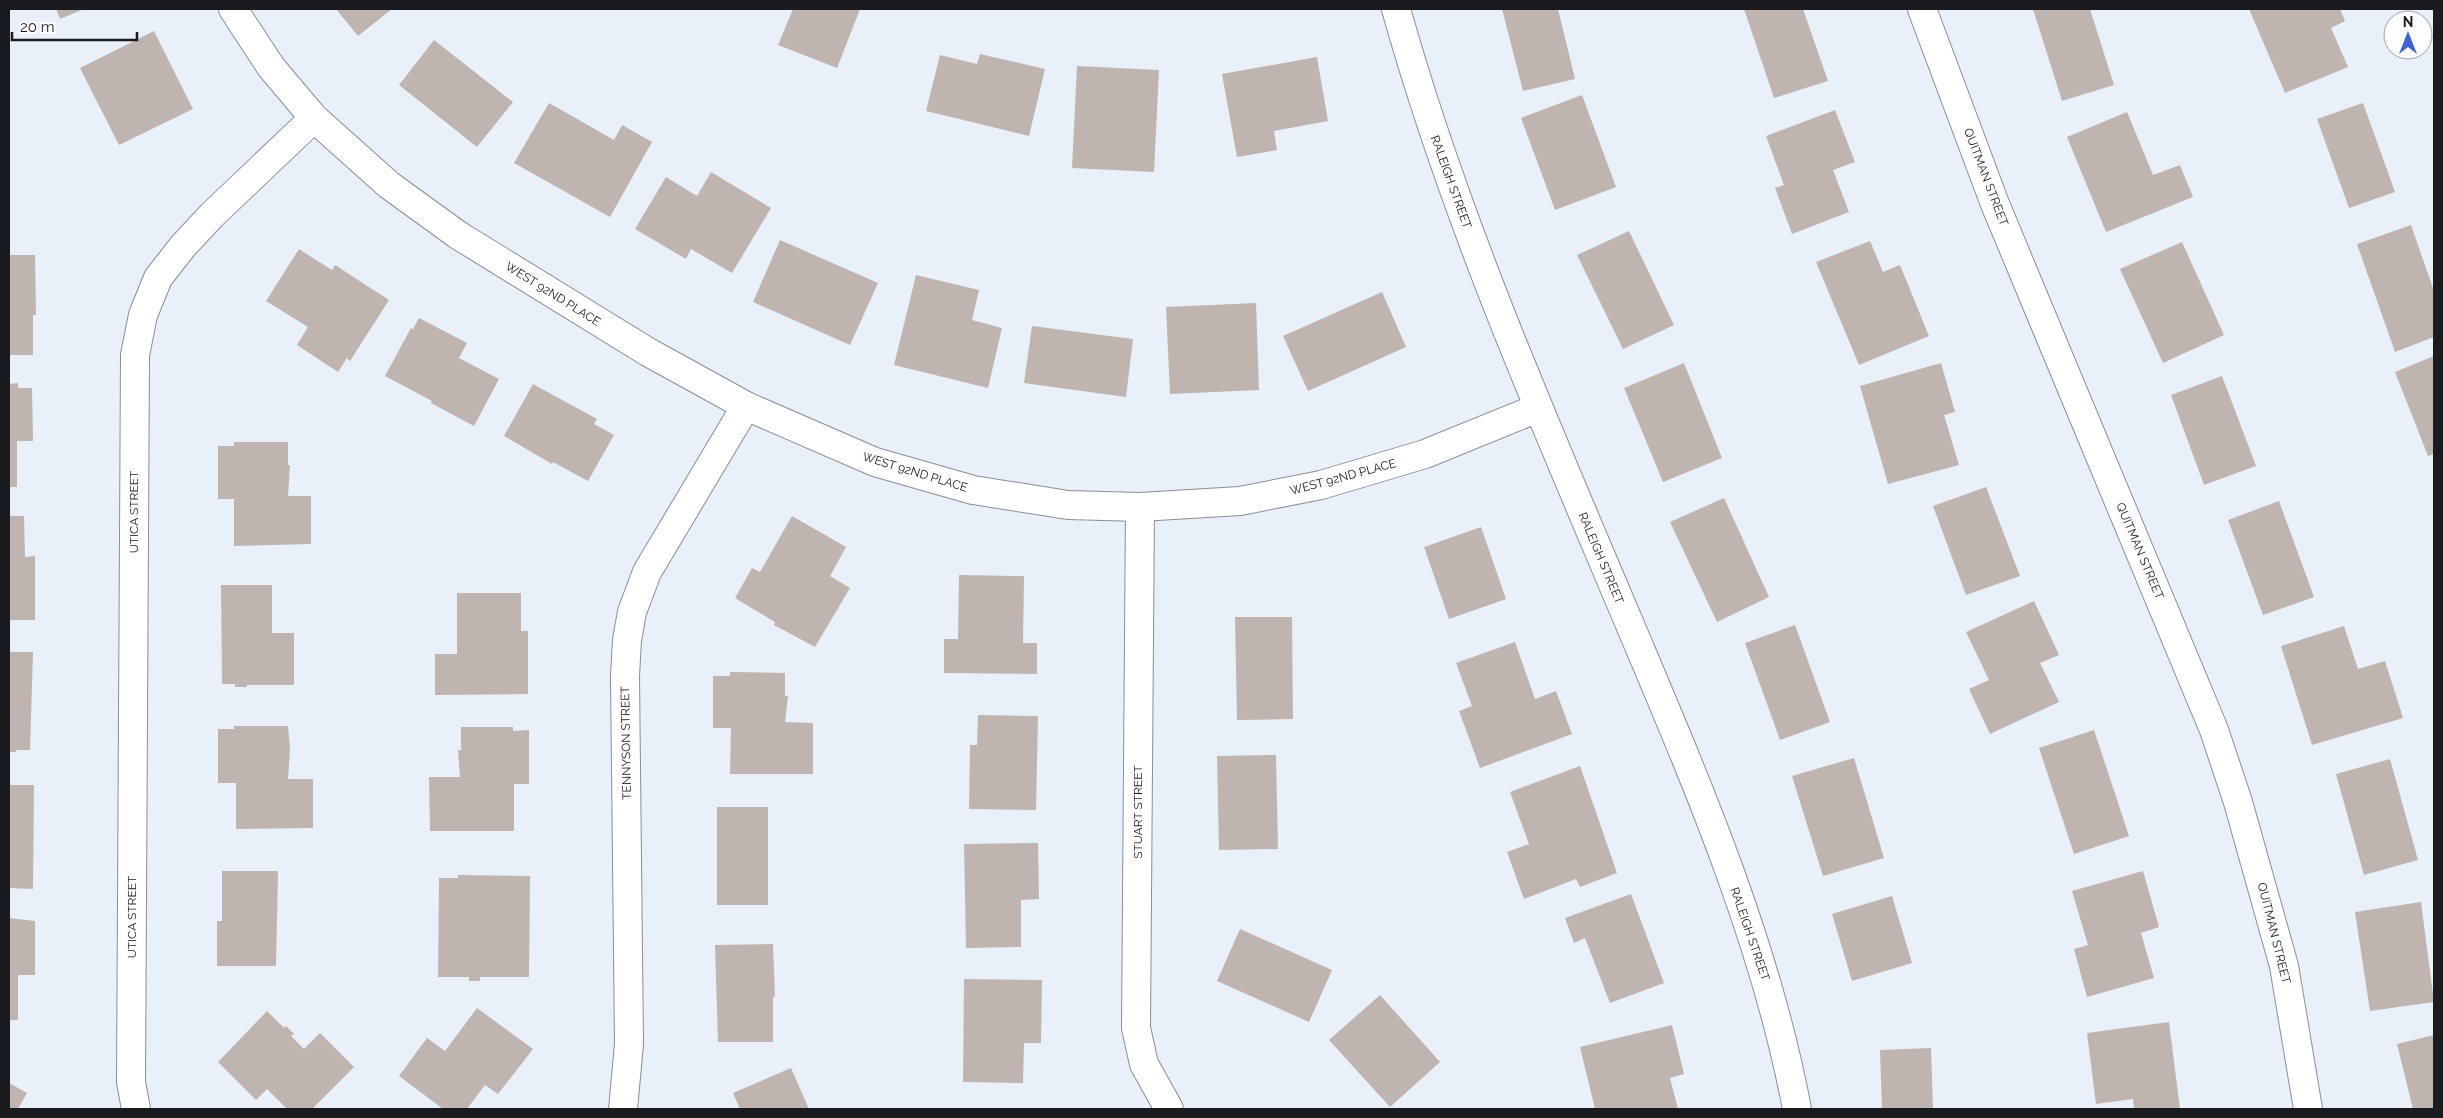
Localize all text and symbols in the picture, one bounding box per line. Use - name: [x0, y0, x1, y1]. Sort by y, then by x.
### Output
- scale bar: [12, 10, 138, 42]
- north arrow: [2383, 10, 2433, 60]
- text: N: [2403, 14, 2413, 30]
- text: 20 m: [20, 18, 55, 36]
- street label: QUITMAN STREET: [1961, 126, 2011, 229]
- street label: RALEIGH STREET: [1428, 134, 1475, 231]
- street label: WEST 92ND PLACE: [503, 259, 603, 329]
- street label: WEST 92ND PLACE: [861, 449, 969, 495]
- street label: WEST 92ND PLACE: [1289, 456, 1397, 498]
- street label: UTICA STREET: [127, 470, 141, 553]
- street label: QUITMAN STREET: [2113, 501, 2167, 602]
- street label: RALEIGH STREET: [1575, 510, 1627, 606]
- street label: TENNYSON STREET: [618, 685, 634, 800]
- street label: STUART STREET: [1131, 765, 1145, 859]
- street label: UTICA STREET: [125, 875, 139, 958]
- street label: QUITMAN STREET: [2255, 881, 2293, 986]
- street label: RALEIGH STREET: [1727, 885, 1773, 983]

